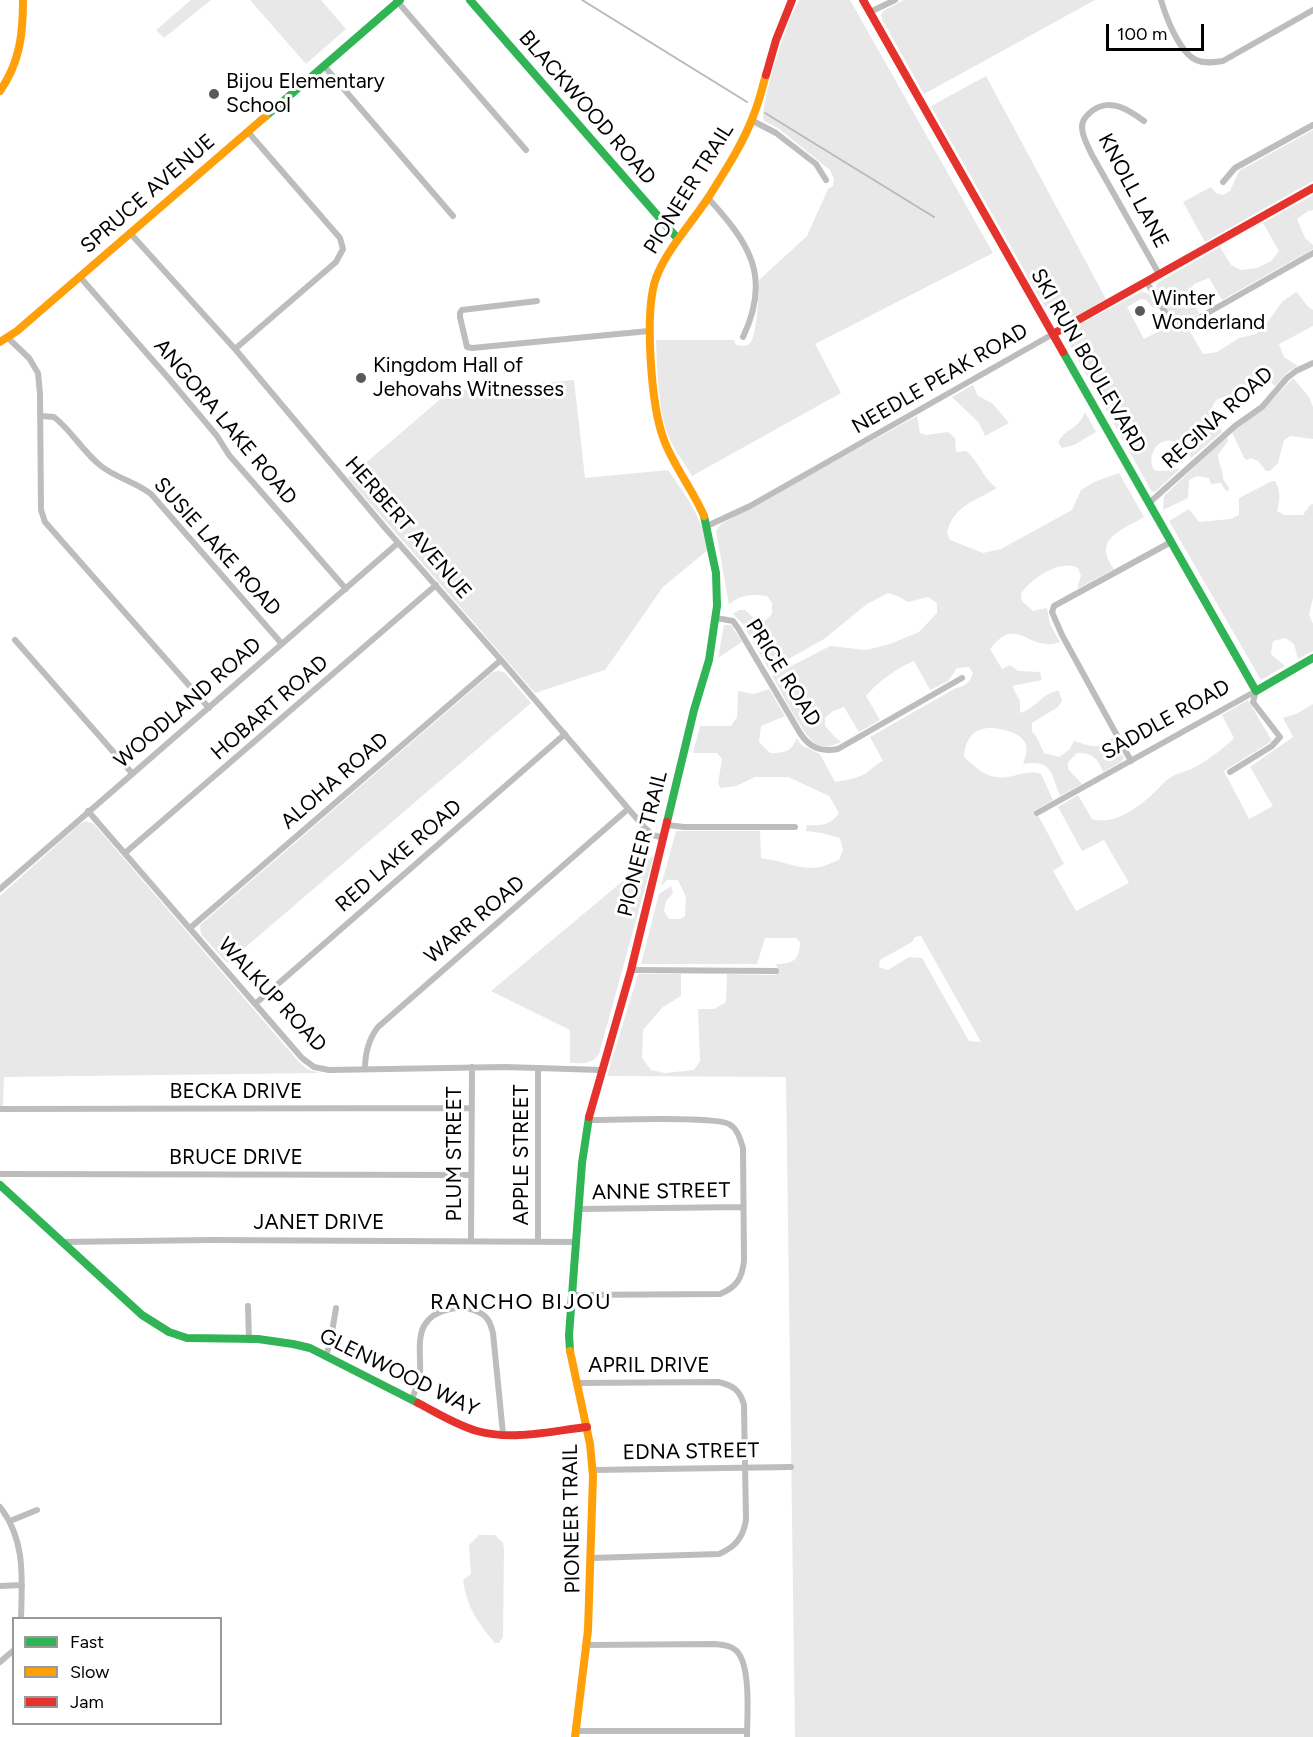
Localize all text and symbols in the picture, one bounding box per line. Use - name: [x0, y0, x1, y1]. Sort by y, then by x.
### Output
- scale bar: [1109, 12, 1206, 50]
- text: 100 m: [1117, 23, 1167, 45]
- street label: BLACKWOOD ROAD: [513, 26, 661, 190]
- place label: Bijou Elementary School: [226, 69, 385, 119]
- marker: Bijou Elementary School: [207, 87, 221, 101]
- street label: PIONEER TRAIL: [639, 119, 739, 259]
- street label: SPRUCE AVENUE: [76, 129, 220, 259]
- street label: KNOLL LANE: [1092, 129, 1174, 253]
- street label: SKI RUN BOULEVARD: [1025, 264, 1151, 458]
- place label: Winter Wonderland: [1152, 286, 1265, 336]
- marker: Winter Wonderland: [1133, 304, 1147, 318]
- street label: NEEDLE PEAK ROAD: [848, 318, 1032, 440]
- street label: ANGORA LAKE ROAD: [148, 334, 302, 510]
- place label: Kingdom Hall of Jehovahs Witnesses: [373, 353, 564, 403]
- street label: REGINA ROAD: [1157, 362, 1279, 474]
- marker: Kingdom Hall of Jehovahs Witnesses: [354, 371, 368, 385]
- street label: HERBERT AVENUE: [339, 452, 477, 604]
- street label: SUSIE LAKE ROAD: [148, 473, 286, 621]
- street label: PRICE ROAD: [740, 615, 826, 731]
- street label: WOODLAND ROAD: [109, 632, 267, 774]
- street label: HOBART ROAD: [206, 650, 334, 766]
- street label: SADDLE ROAD: [1098, 674, 1234, 766]
- street label: ALOHA ROAD: [276, 727, 394, 835]
- street label: PIONEER TRAIL: [613, 769, 673, 919]
- street label: RED LAKE ROAD: [331, 794, 467, 918]
- street label: WARR ROAD: [420, 871, 530, 969]
- street label: WALKUP ROAD: [212, 932, 332, 1058]
- street label: BECKA DRIVE: [170, 1079, 302, 1105]
- street label: APPLE STREET: [509, 1084, 535, 1226]
- street label: PLUM STREET: [442, 1087, 468, 1221]
- street label: BRUCE DRIVE: [169, 1145, 303, 1171]
- street label: ANNE STREET: [592, 1178, 730, 1206]
- street label: JANET DRIVE: [254, 1210, 384, 1236]
- district label: RANCHO BIJOU: [430, 1290, 612, 1316]
- street label: GLENWOOD WAY: [315, 1324, 483, 1422]
- street label: APRIL DRIVE: [588, 1353, 710, 1379]
- street label: EDNA STREET: [622, 1438, 760, 1466]
- street label: PIONEER TRAIL: [558, 1444, 586, 1594]
- legend: [12, 1617, 222, 1725]
- text: Fast: [70, 1631, 104, 1653]
- text: Slow: [70, 1661, 109, 1683]
- text: Jam: [70, 1691, 104, 1713]

